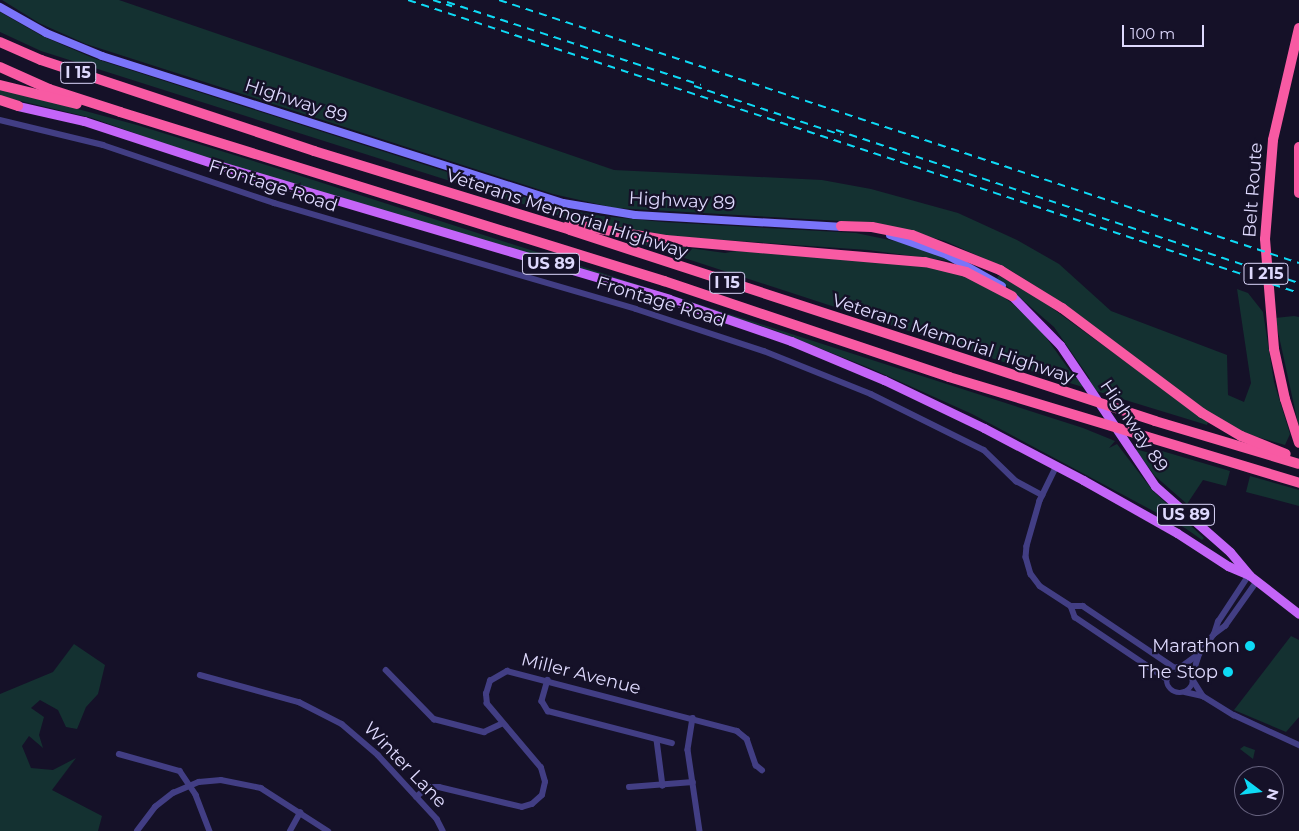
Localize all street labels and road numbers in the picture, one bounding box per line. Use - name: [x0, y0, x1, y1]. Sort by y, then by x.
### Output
- road number: I 15: [59, 59, 97, 86]
- street label: Highway 89: [242, 74, 350, 128]
- street label: Belt Route: [1239, 142, 1267, 238]
- street label: Frontage Road: [206, 155, 340, 217]
- street label: Veterans Memorial Highway: [443, 165, 691, 263]
- street label: Highway 89: [628, 187, 736, 215]
- road number: US 89: [521, 250, 581, 278]
- road number: I 215: [1242, 260, 1290, 288]
- road number: I 15: [708, 270, 746, 296]
- street label: Frontage Road: [594, 272, 728, 332]
- street label: Veterans Memorial Highway: [829, 290, 1077, 388]
- street label: Highway 89: [1095, 376, 1173, 476]
- road number: US 89: [1156, 502, 1216, 528]
- street label: Miller Avenue: [519, 649, 643, 699]
- street label: Winter Lane: [359, 718, 451, 812]

